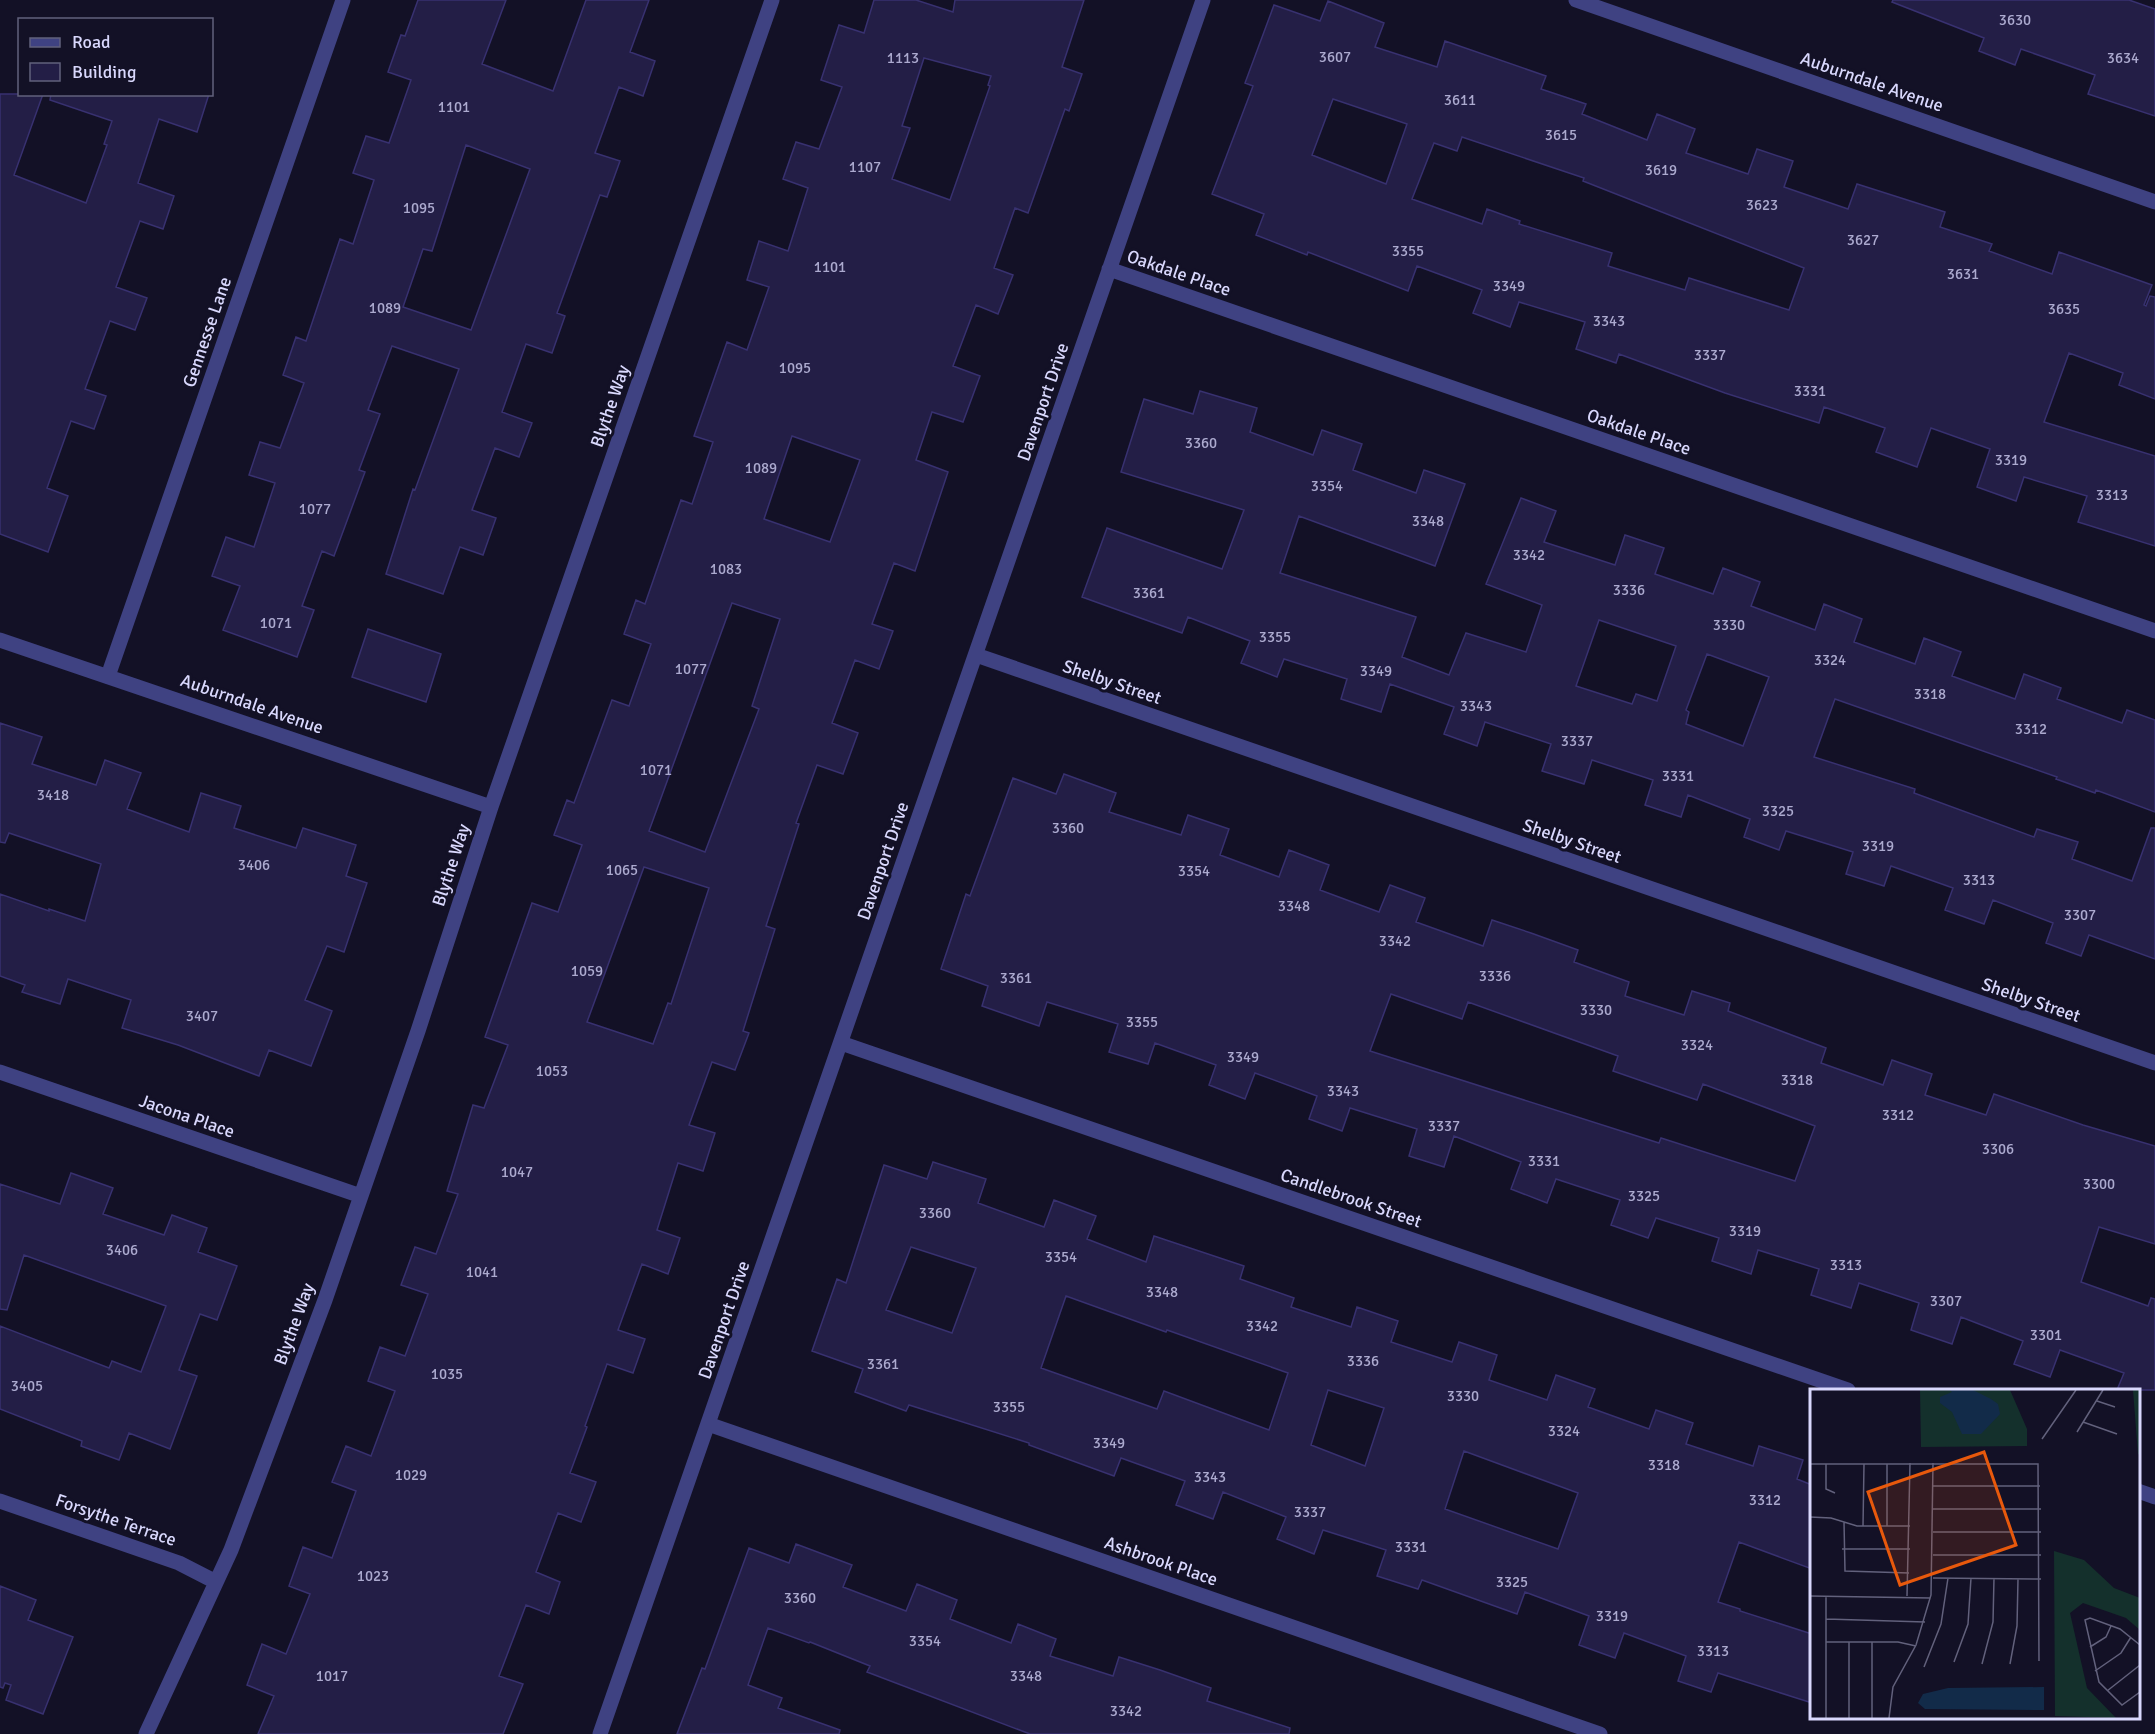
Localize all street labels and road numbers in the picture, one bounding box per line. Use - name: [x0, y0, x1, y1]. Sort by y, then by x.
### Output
- street label: Auburndale Avenue: [1798, 47, 1946, 117]
- street label: Oakdale Place: [1124, 245, 1234, 301]
- street label: Gennesse Lane: [178, 274, 236, 390]
- street label: Davenport Drive: [1012, 340, 1074, 464]
- street label: Blythe Way: [586, 361, 635, 450]
- street label: Oakdale Place: [1584, 404, 1694, 460]
- street label: Shelby Street: [1060, 655, 1164, 709]
- street label: Auburndale Avenue: [178, 669, 326, 739]
- street label: Davenport Drive: [852, 799, 914, 923]
- street label: Shelby Street: [1520, 814, 1624, 868]
- street label: Blythe Way: [427, 820, 475, 909]
- street label: Shelby Street: [1979, 973, 2083, 1027]
- street label: Jacona Place: [136, 1089, 238, 1143]
- street label: Candlebrook Street: [1278, 1164, 1424, 1232]
- street label: Davenport Drive: [693, 1258, 755, 1382]
- street label: Blythe Way: [269, 1279, 319, 1368]
- street label: Forsythe Terrace: [53, 1489, 179, 1551]
- street label: Ashbrook Place: [1102, 1531, 1220, 1591]

